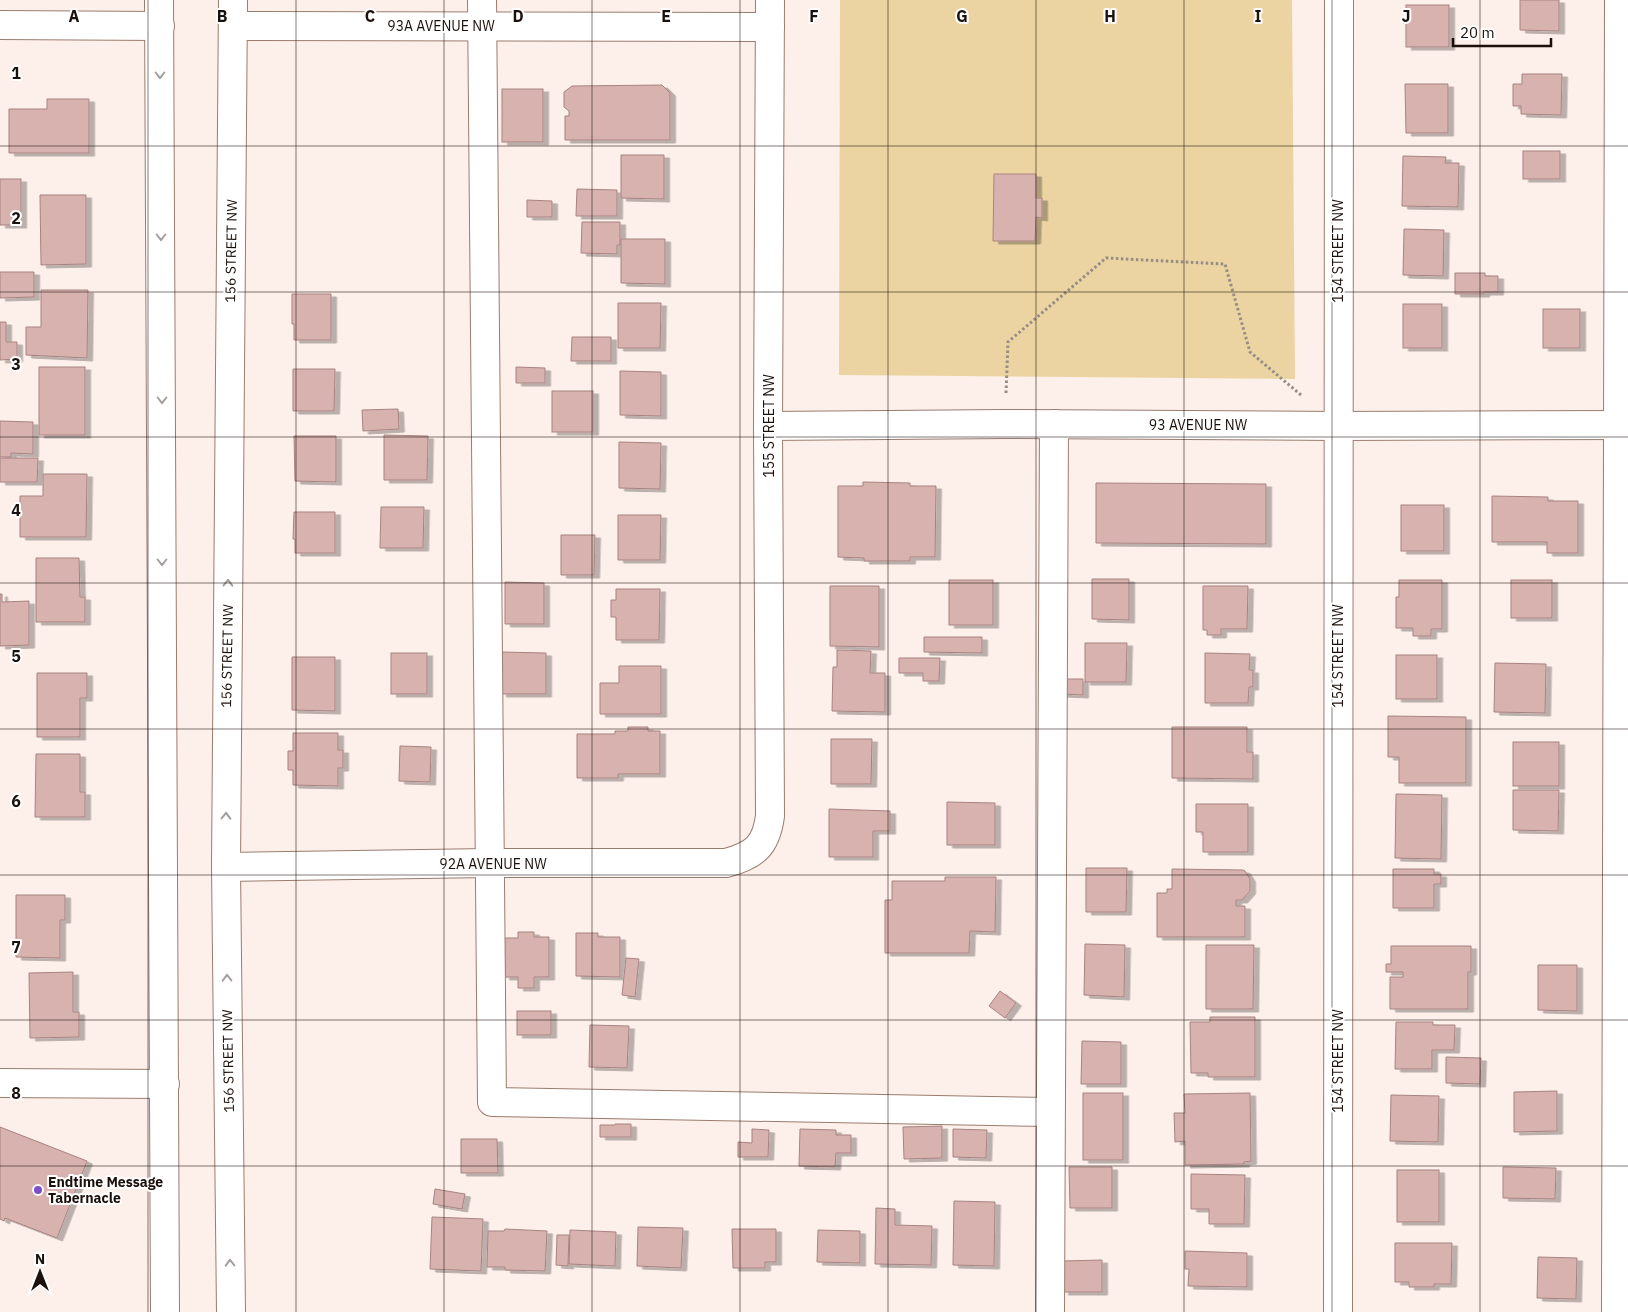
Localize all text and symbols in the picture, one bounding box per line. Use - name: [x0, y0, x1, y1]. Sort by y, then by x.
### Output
- text: A: [69, 6, 80, 26]
- text: B: [217, 6, 228, 26]
- text: C: [365, 6, 375, 26]
- text: D: [512, 6, 524, 26]
- text: E: [661, 6, 671, 26]
- text: F: [809, 6, 819, 26]
- text: G: [956, 6, 968, 26]
- text: H: [1104, 6, 1116, 26]
- text: I: [1255, 6, 1262, 26]
- text: J: [1402, 6, 1410, 26]
- scale bar: [1453, 15, 1550, 47]
- street label: 93A AVENUE NW: [387, 17, 495, 35]
- text: 20 m: [1460, 23, 1495, 42]
- text: 1: [11, 63, 21, 83]
- one-way arrow: [155, 71, 165, 79]
- street label: 156 STREET NW: [221, 199, 241, 303]
- street label: 154 STREET NW: [1329, 199, 1347, 303]
- text: 2: [11, 208, 21, 228]
- one-way arrow: [156, 234, 166, 241]
- text: 3: [11, 354, 21, 374]
- street label: 155 STREET NW: [760, 374, 778, 478]
- one-way arrow: [156, 396, 167, 404]
- street label: 93 AVENUE NW: [1149, 416, 1248, 434]
- text: 4: [11, 500, 21, 520]
- one-way arrow: [157, 558, 167, 566]
- one-way arrow: [223, 579, 233, 587]
- street label: 156 STREET NW: [217, 604, 237, 708]
- street label: 154 STREET NW: [1329, 604, 1347, 708]
- text: 5: [11, 646, 21, 666]
- text: 6: [11, 791, 21, 811]
- one-way arrow: [221, 812, 231, 820]
- street label: 92A AVENUE NW: [439, 855, 547, 873]
- text: 7: [11, 937, 21, 957]
- one-way arrow: [222, 974, 232, 982]
- street label: 156 STREET NW: [218, 1009, 238, 1113]
- street label: 154 STREET NW: [1329, 1009, 1347, 1113]
- text: 8: [11, 1083, 21, 1103]
- place label: Endtime Message Tabernacle: [48, 1173, 163, 1207]
- marker: Endtime Message Tabernacle: [32, 1184, 44, 1196]
- north arrow: [15, 1247, 65, 1297]
- text: N: [35, 1250, 45, 1268]
- one-way arrow: [225, 1259, 235, 1267]

